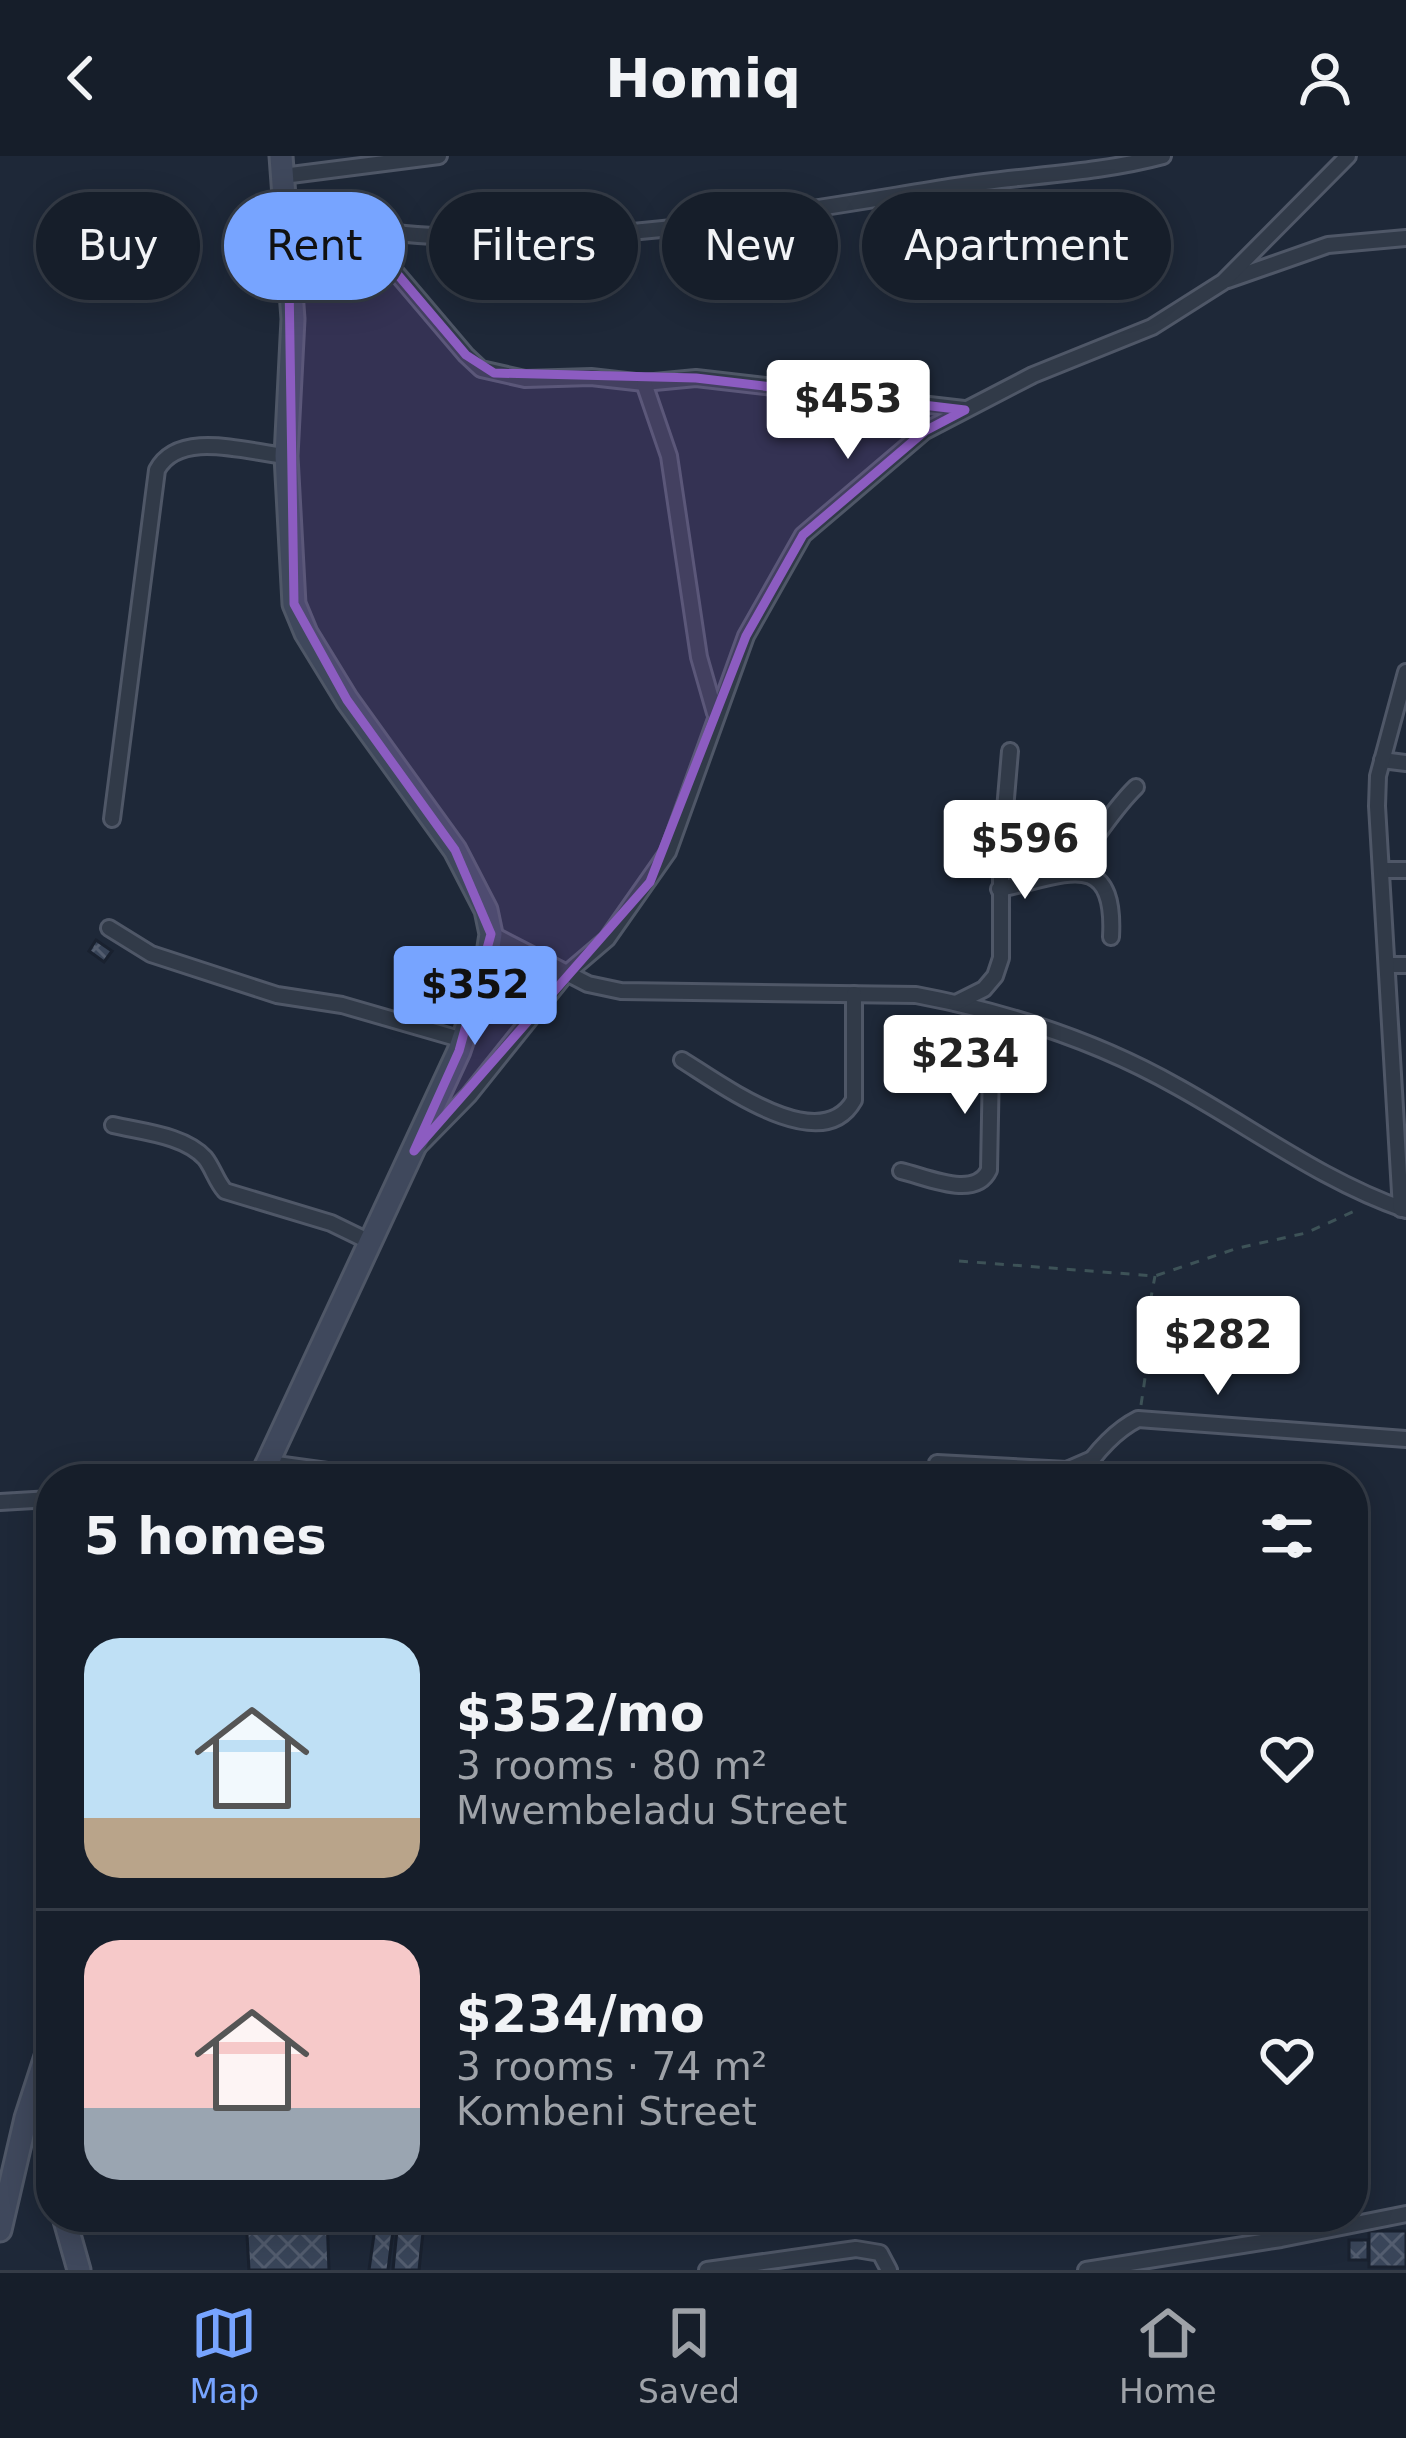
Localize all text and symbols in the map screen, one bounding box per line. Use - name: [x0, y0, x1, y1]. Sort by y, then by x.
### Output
- icon: back: [48, 45, 114, 111]
- icon: person: [1292, 45, 1358, 111]
- text: Homiq: [605, 47, 801, 110]
- chip: Buy: [36, 192, 200, 300]
- chip: Rent: [224, 192, 405, 300]
- chip: Filters: [429, 192, 638, 300]
- chip: New: [662, 192, 838, 300]
- chip: Apartment: [862, 192, 1171, 300]
- pin: $453: [777, 360, 919, 462]
- text: $453: [794, 376, 902, 421]
- pin: $596: [954, 800, 1096, 902]
- text: $596: [971, 816, 1079, 861]
- pin: $352: [404, 946, 546, 1048]
- text: $352: [421, 962, 529, 1007]
- pin: $234: [894, 1015, 1036, 1117]
- text: $234: [911, 1031, 1019, 1076]
- pin: $282: [1147, 1296, 1289, 1398]
- text: $282: [1164, 1312, 1272, 1357]
- icon: filters: [1254, 1503, 1320, 1569]
- text: 5 homes: [84, 1507, 327, 1566]
- text: $352/mo: [456, 1684, 705, 1743]
- icon: home: [180, 1686, 324, 1830]
- icon: heart: [1254, 1725, 1320, 1791]
- text: 3 rooms · 80 m²: [456, 1743, 767, 1788]
- text: Mwembeladu Street: [456, 1788, 847, 1833]
- text: $234/mo: [456, 1985, 705, 2044]
- icon: home: [180, 1988, 324, 2132]
- icon: heart: [1254, 2027, 1320, 2093]
- text: 3 rooms · 74 m²: [456, 2044, 767, 2089]
- text: Kombeni Street: [456, 2089, 757, 2134]
- tab: Map: [189, 2300, 259, 2411]
- tab: Saved: [638, 2300, 740, 2411]
- tab: Home: [1119, 2300, 1216, 2411]

